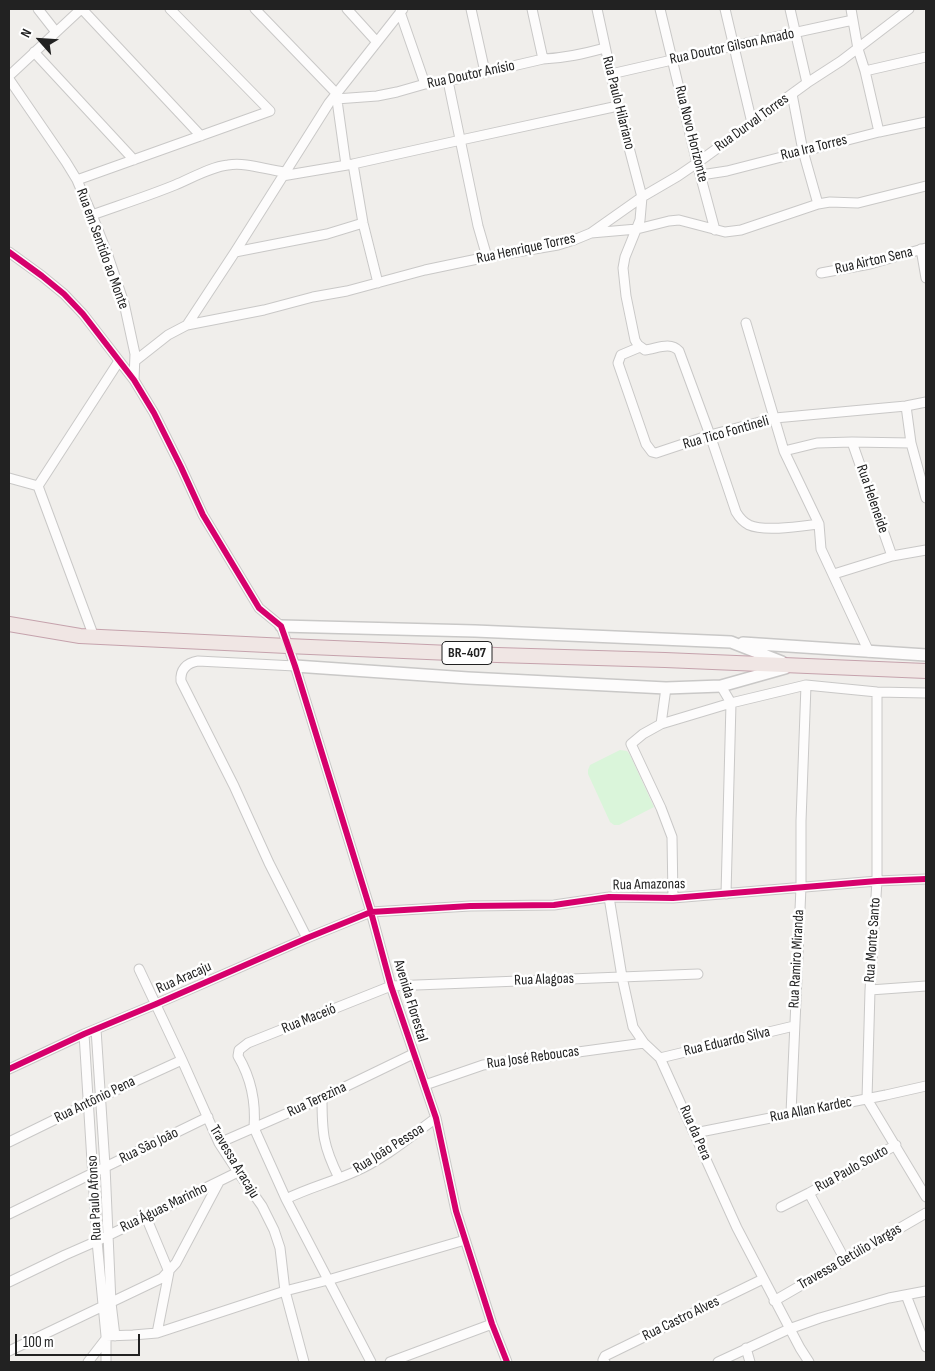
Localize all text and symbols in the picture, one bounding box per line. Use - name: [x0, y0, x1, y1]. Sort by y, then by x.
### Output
- north arrow: [15, 15, 65, 65]
- street label: Rua Doutor Gilson Amado: [668, 25, 796, 69]
- text: N: [17, 26, 35, 40]
- street label: Rua Paulo Hilariano: [598, 55, 638, 151]
- street label: Rua Doutor Anísio: [426, 57, 516, 93]
- street label: Rua Novo Horizonte: [670, 84, 712, 184]
- street label: Rua Durval Torres: [711, 90, 793, 156]
- street label: Rua Ira Torres: [779, 131, 849, 165]
- street label: Rua em Sentido ao Monte: [72, 186, 132, 312]
- street label: Rua Henrique Torres: [475, 230, 577, 268]
- street label: Rua Airton Sena: [833, 243, 915, 279]
- street label: Rua Tico Fontineli: [681, 412, 771, 454]
- street label: Rua Heleneide: [852, 462, 892, 536]
- road number: BR-407: [442, 641, 492, 664]
- street label: Rua Amazonas: [613, 875, 685, 895]
- street label: Rua Monte Santo: [861, 897, 885, 983]
- street label: Rua Ramiro Miranda: [785, 909, 809, 1009]
- street label: Rua Aracaju: [154, 958, 214, 998]
- street label: Avenida Florestal: [389, 958, 431, 1044]
- street label: Rua Alagoas: [514, 970, 574, 990]
- street label: Rua Maceió: [279, 1000, 339, 1038]
- street label: Rua Eduardo Silva: [682, 1023, 772, 1061]
- street label: Rua José Reboucas: [486, 1043, 580, 1073]
- street label: Rua Antônio Pena: [52, 1073, 138, 1127]
- street label: Rua Terezina: [285, 1079, 349, 1121]
- street label: Rua Allan Kardec: [769, 1093, 853, 1127]
- street label: Rua da Pera: [675, 1103, 715, 1163]
- street label: Rua João Pessoa: [350, 1120, 428, 1178]
- street label: Travessa Aracaju: [205, 1122, 263, 1202]
- street label: Rua São João: [117, 1124, 181, 1168]
- street label: Rua Paulo Souto: [812, 1142, 892, 1196]
- street label: Rua Paulo Afonso: [84, 1155, 106, 1241]
- street label: Rua Águas Marinho: [118, 1179, 210, 1237]
- street label: Travessa Getúlio Vargas: [795, 1220, 905, 1294]
- street label: Rua Castro Alves: [640, 1293, 722, 1345]
- scale bar: [18, 1324, 142, 1356]
- text: 100 m: [23, 1333, 54, 1352]

